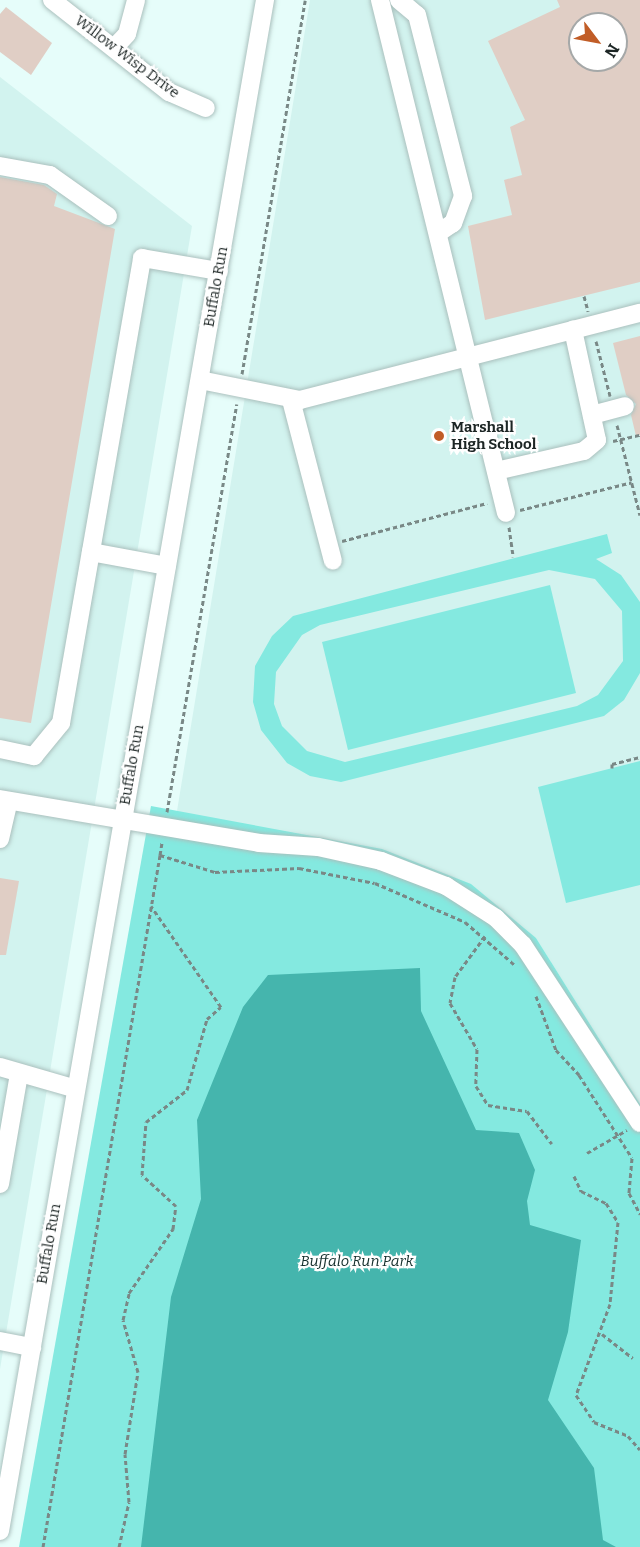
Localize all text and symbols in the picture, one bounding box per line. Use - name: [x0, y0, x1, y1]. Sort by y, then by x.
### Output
- street label: Willow Wisp Drive: [71, 12, 183, 102]
- north arrow: [568, 12, 628, 72]
- text: N: [601, 40, 623, 61]
- street label: Buffalo Run: [200, 245, 232, 329]
- place label: Marshall High School: [451, 418, 536, 453]
- marker: Marshall High School: [432, 429, 446, 443]
- street label: Buffalo Run: [116, 723, 148, 807]
- street label: Buffalo Run: [33, 1202, 65, 1286]
- park label: Buffalo Run Park: [300, 1253, 414, 1271]

